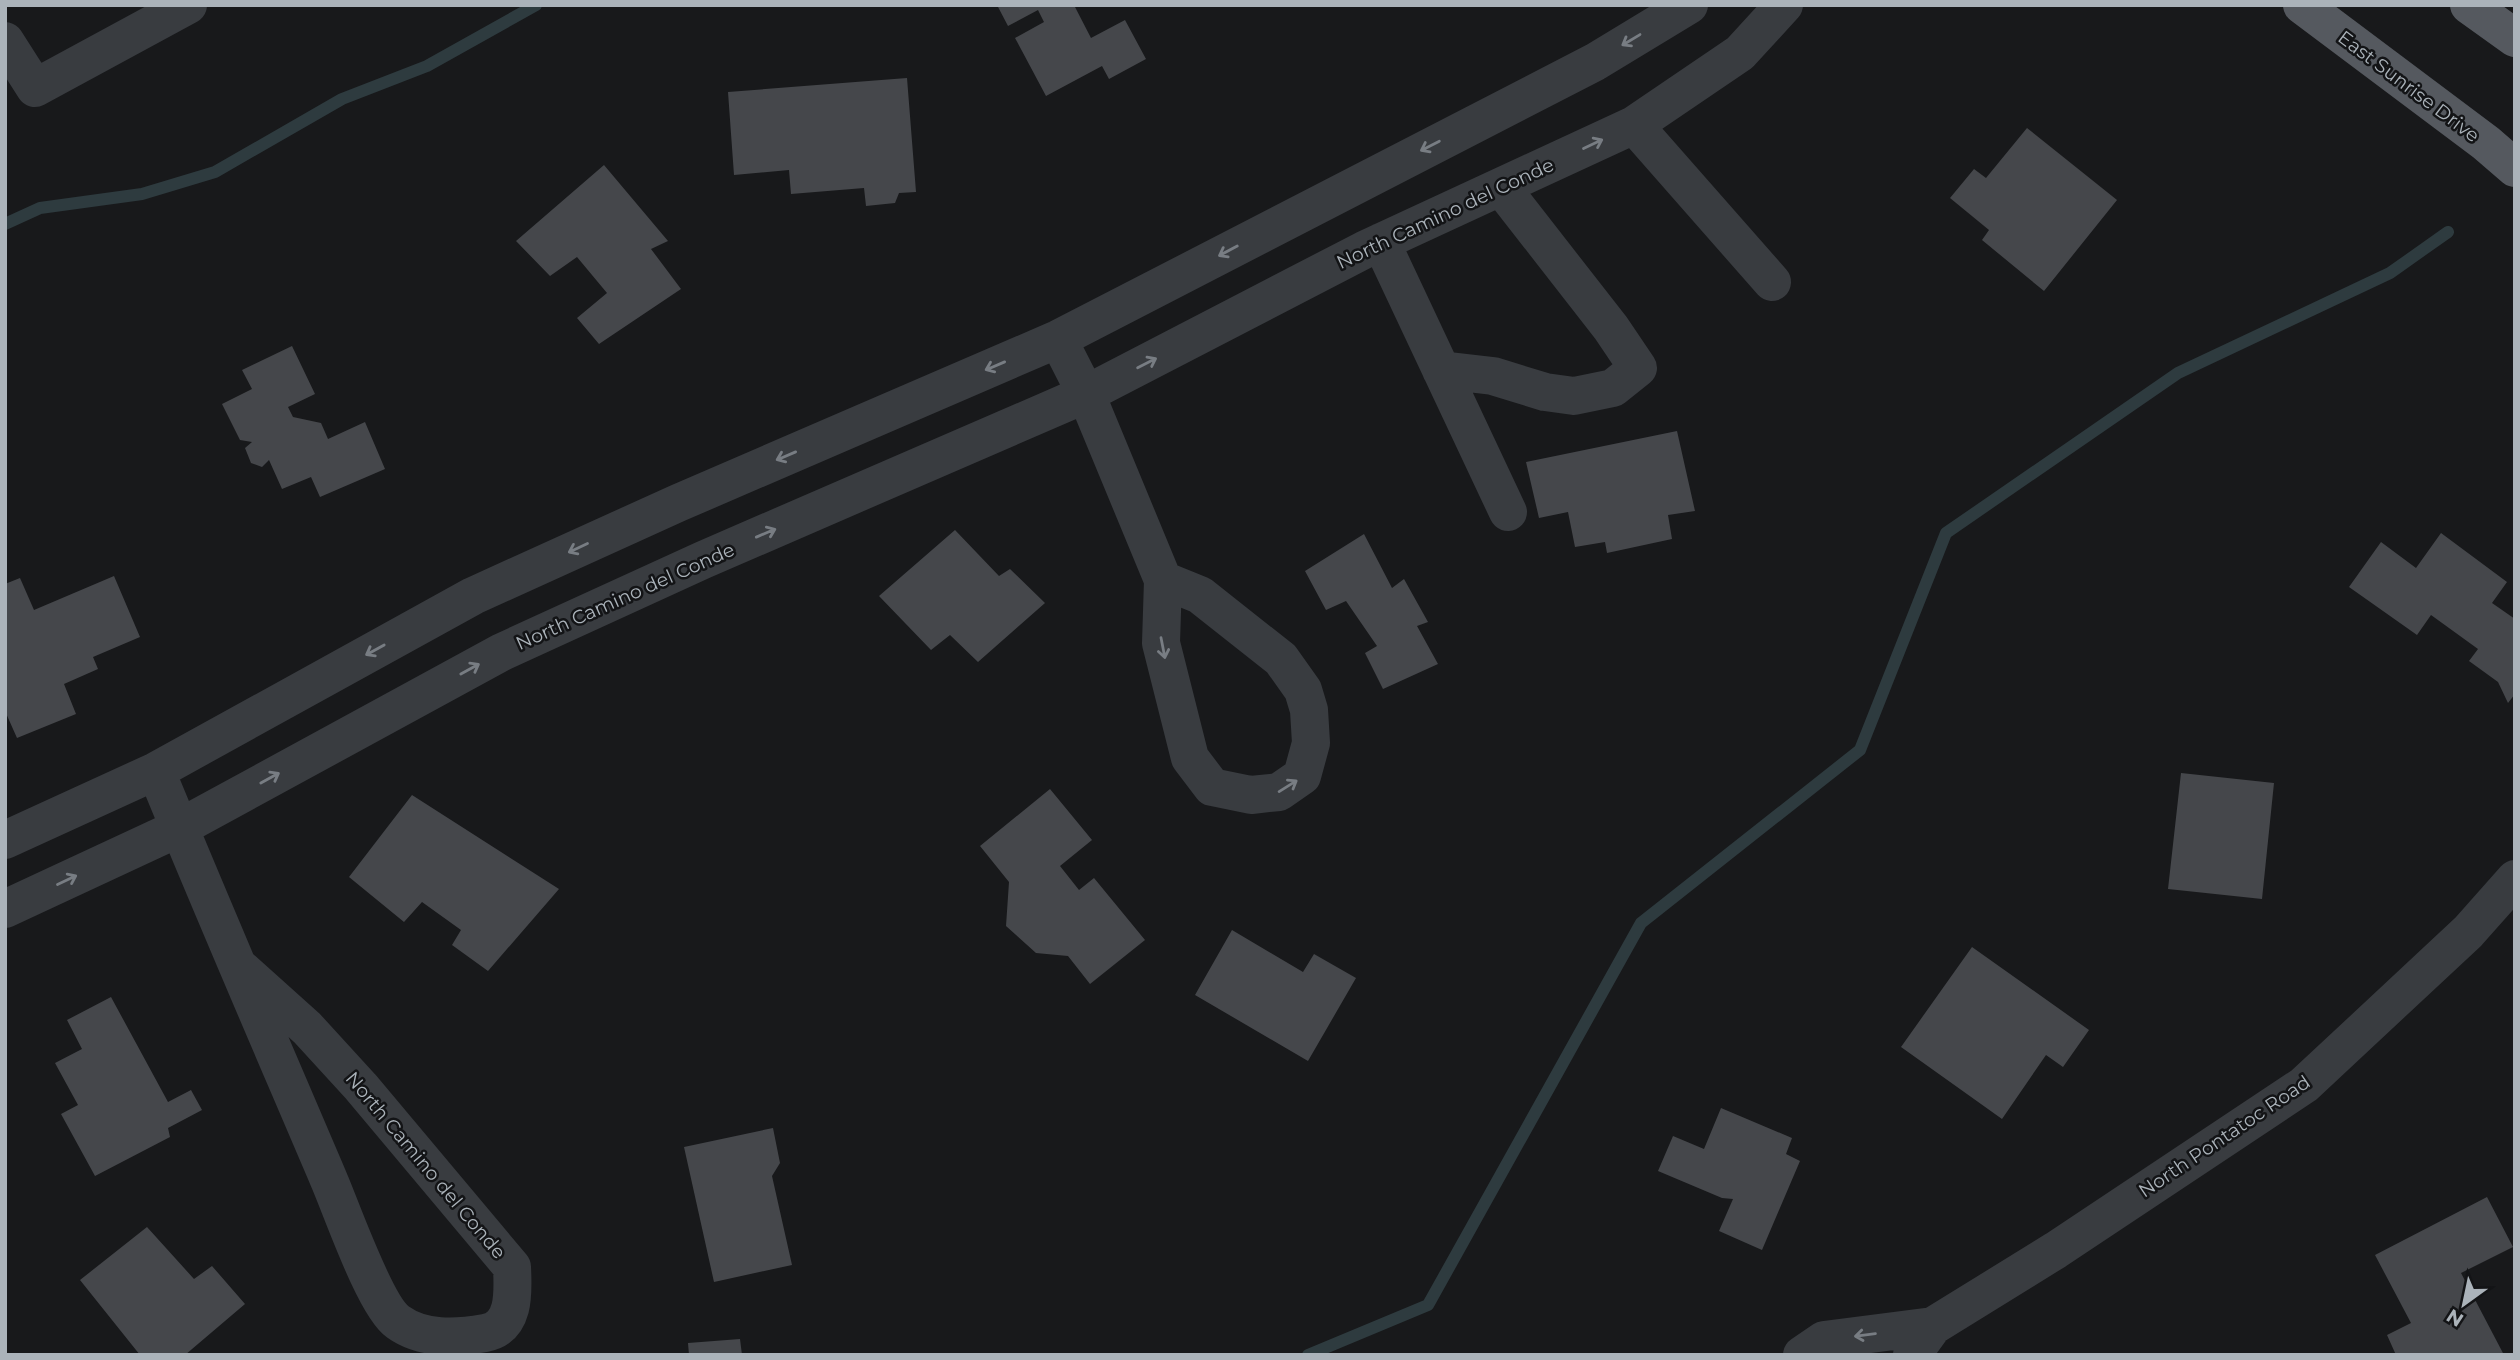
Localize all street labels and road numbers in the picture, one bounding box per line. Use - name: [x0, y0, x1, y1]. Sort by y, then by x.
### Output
- street label: East Sunrise Drive: [2333, 26, 2484, 147]
- street label: North Camino del Conde: [1333, 153, 1557, 274]
- street label: North Camino del Conde: [512, 538, 738, 655]
- street label: North Camino del Conde: [341, 1067, 511, 1263]
- street label: North Pontatoc Road: [2134, 1070, 2314, 1202]

